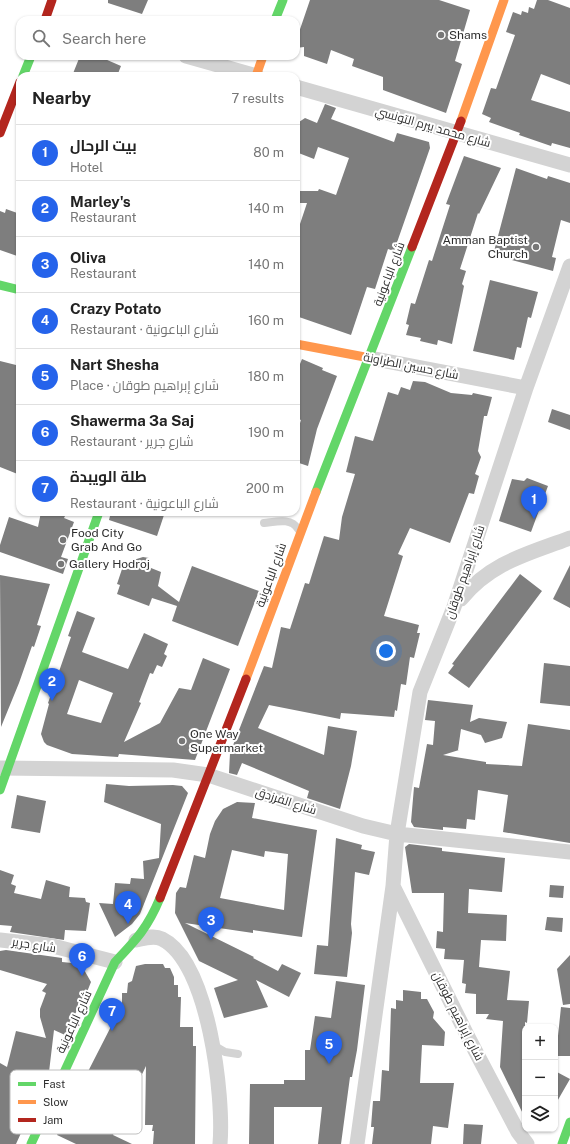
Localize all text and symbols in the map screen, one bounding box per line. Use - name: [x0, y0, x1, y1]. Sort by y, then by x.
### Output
- search box: [16, 16, 300, 60]
- icon: search: [30, 27, 52, 49]
- place label: Shams: [449, 28, 487, 42]
- text: Search here: [62, 30, 146, 47]
- marker: Shams: [436, 30, 446, 40]
- text: Nearby: [32, 88, 91, 108]
- text: 7 results: [231, 91, 284, 106]
- street label: شارع محمد بيرم التونسي: [373, 104, 492, 153]
- text: بيت الرحال: [70, 137, 137, 154]
- text: 1: [42, 145, 48, 160]
- text: 80 m: [253, 145, 284, 160]
- text: Hotel: [70, 160, 103, 175]
- text: Marley's: [70, 193, 131, 210]
- text: 2: [41, 201, 49, 216]
- text: 140 m: [248, 201, 284, 216]
- text: Restaurant: [70, 210, 136, 225]
- place label: Amman Baptist Church: [442, 233, 528, 261]
- street label: شارع الباعونية: [370, 240, 409, 308]
- marker: Amman Baptist Church: [531, 242, 541, 252]
- text: Oliva: [70, 249, 106, 266]
- text: 3: [41, 257, 49, 272]
- text: 140 m: [248, 257, 284, 272]
- text: Restaurant: [70, 266, 136, 281]
- text: Crazy Potato: [70, 300, 161, 317]
- text: 4: [41, 313, 49, 328]
- text: 160 m: [248, 313, 284, 328]
- text: Restaurant · شارع الباعونية: [70, 322, 219, 337]
- street label: شارع حسين الطراونة: [362, 350, 460, 383]
- text: Nart Shesha: [70, 356, 159, 373]
- text: 5: [41, 369, 49, 384]
- text: 180 m: [248, 369, 284, 384]
- text: Place · شارع إبراهيم طوقان: [70, 378, 219, 393]
- text: Shawerma 3a Saj: [70, 412, 194, 429]
- text: 6: [41, 425, 49, 440]
- text: 190 m: [248, 425, 284, 440]
- text: Restaurant · شارع جرير: [70, 434, 194, 449]
- text: طلة الويبدة: [70, 468, 147, 485]
- text: 7: [41, 481, 49, 496]
- text: 200 m: [246, 481, 284, 496]
- pin: 1: [521, 486, 547, 519]
- text: Restaurant · شارع الباعونية: [70, 496, 219, 511]
- street label: شارع إبراهيم طوقان: [442, 523, 489, 621]
- place label: Food City Grab And Go: [71, 526, 142, 554]
- marker: Food City Grab And Go: [58, 535, 68, 545]
- street label: شارع الباعونية: [253, 541, 290, 609]
- place label: Gallery Hodroj: [69, 557, 150, 571]
- marker: Gallery Hodroj: [56, 559, 66, 569]
- your location: [376, 641, 396, 661]
- pin: 2: [39, 668, 65, 701]
- place label: One Way Supermarket: [190, 727, 263, 755]
- marker: One Way Supermarket: [177, 736, 187, 746]
- street label: شارع الفرزدق: [253, 785, 318, 818]
- pin: 4: [115, 891, 141, 924]
- pin: 3: [198, 907, 224, 940]
- street label: شارع جرير: [10, 934, 57, 956]
- pin: 6: [69, 943, 95, 976]
- street label: شارع إبراهيم طوقان: [429, 969, 487, 1063]
- street label: شارع الباعونية: [53, 988, 96, 1056]
- pin: 7: [99, 998, 125, 1031]
- map controls: [522, 1024, 558, 1132]
- button: +: [522, 1024, 558, 1060]
- pin: 5: [316, 1031, 342, 1064]
- button: −: [522, 1060, 558, 1096]
- legend: [10, 1070, 142, 1134]
- text: Fast: [43, 1078, 65, 1090]
- text: Slow: [43, 1096, 69, 1108]
- button: layers: [522, 1096, 558, 1132]
- text: Jam: [43, 1114, 63, 1126]

